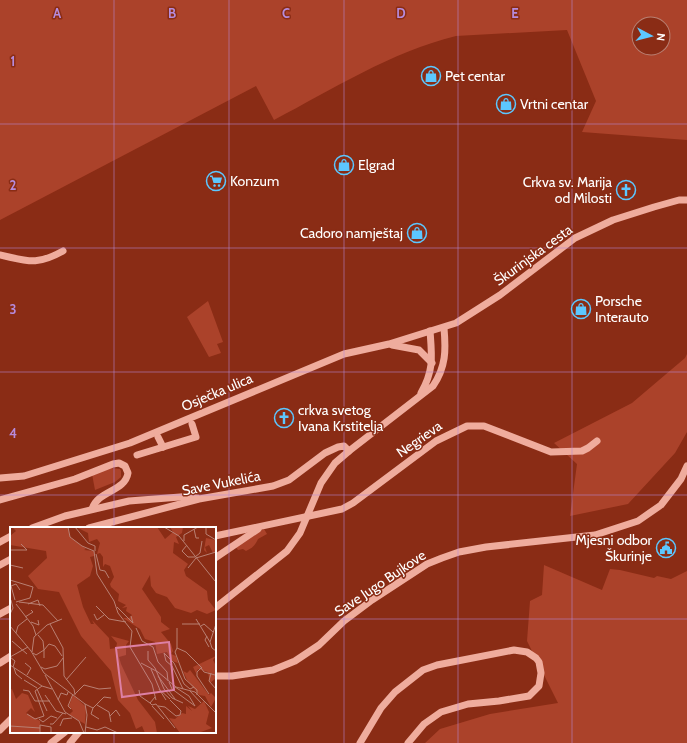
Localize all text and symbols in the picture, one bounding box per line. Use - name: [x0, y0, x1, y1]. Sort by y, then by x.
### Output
- text: A: [53, 5, 62, 21]
- text: B: [168, 5, 176, 21]
- text: C: [282, 5, 290, 21]
- text: D: [396, 5, 406, 21]
- text: E: [511, 5, 519, 21]
- north arrow: [631, 16, 671, 56]
- text: N: [654, 33, 668, 42]
- text: 1: [11, 53, 15, 69]
- shop icon: Pet centar: [420, 65, 442, 87]
- place label: Pet centar: [445, 67, 505, 85]
- shop icon: Vrtni centar: [495, 93, 517, 115]
- place label: Vrtni centar: [520, 95, 589, 113]
- shop icon: Elgrad: [333, 154, 355, 176]
- place label: Elgrad: [358, 156, 395, 174]
- supermarket icon: Konzum: [205, 170, 227, 192]
- place label: Konzum: [230, 172, 279, 190]
- place label: Crkva sv. Marija od Milosti: [523, 173, 612, 207]
- text: 2: [10, 177, 17, 193]
- church icon: Crkva sv. Marija od Milosti: [615, 179, 637, 201]
- street label: Škurinjska cesta: [490, 220, 576, 289]
- shop icon: Cadoro namještaj: [406, 222, 428, 244]
- place label: Cadoro namještaj: [300, 224, 403, 242]
- place label: Porsche Interauto: [595, 292, 649, 326]
- shop icon: Porsche Interauto: [570, 298, 592, 320]
- text: 3: [9, 301, 17, 317]
- street label: Osječka ulica: [179, 369, 256, 415]
- place label: crkva svetog Ivana Krstitelja: [298, 401, 384, 435]
- church icon: crkva svetog Ivana Krstitelja: [273, 407, 295, 429]
- street label: Negrieva: [393, 417, 446, 461]
- text: 4: [9, 425, 17, 441]
- street label: Save Vukelića: [180, 467, 262, 499]
- inset map: [10, 527, 216, 733]
- place label: Mjesni odbor Škurinje: [576, 531, 653, 565]
- public building icon: Mjesni odbor Škurinje: [655, 537, 677, 559]
- street label: Save Jugo Bujkove: [331, 546, 429, 620]

